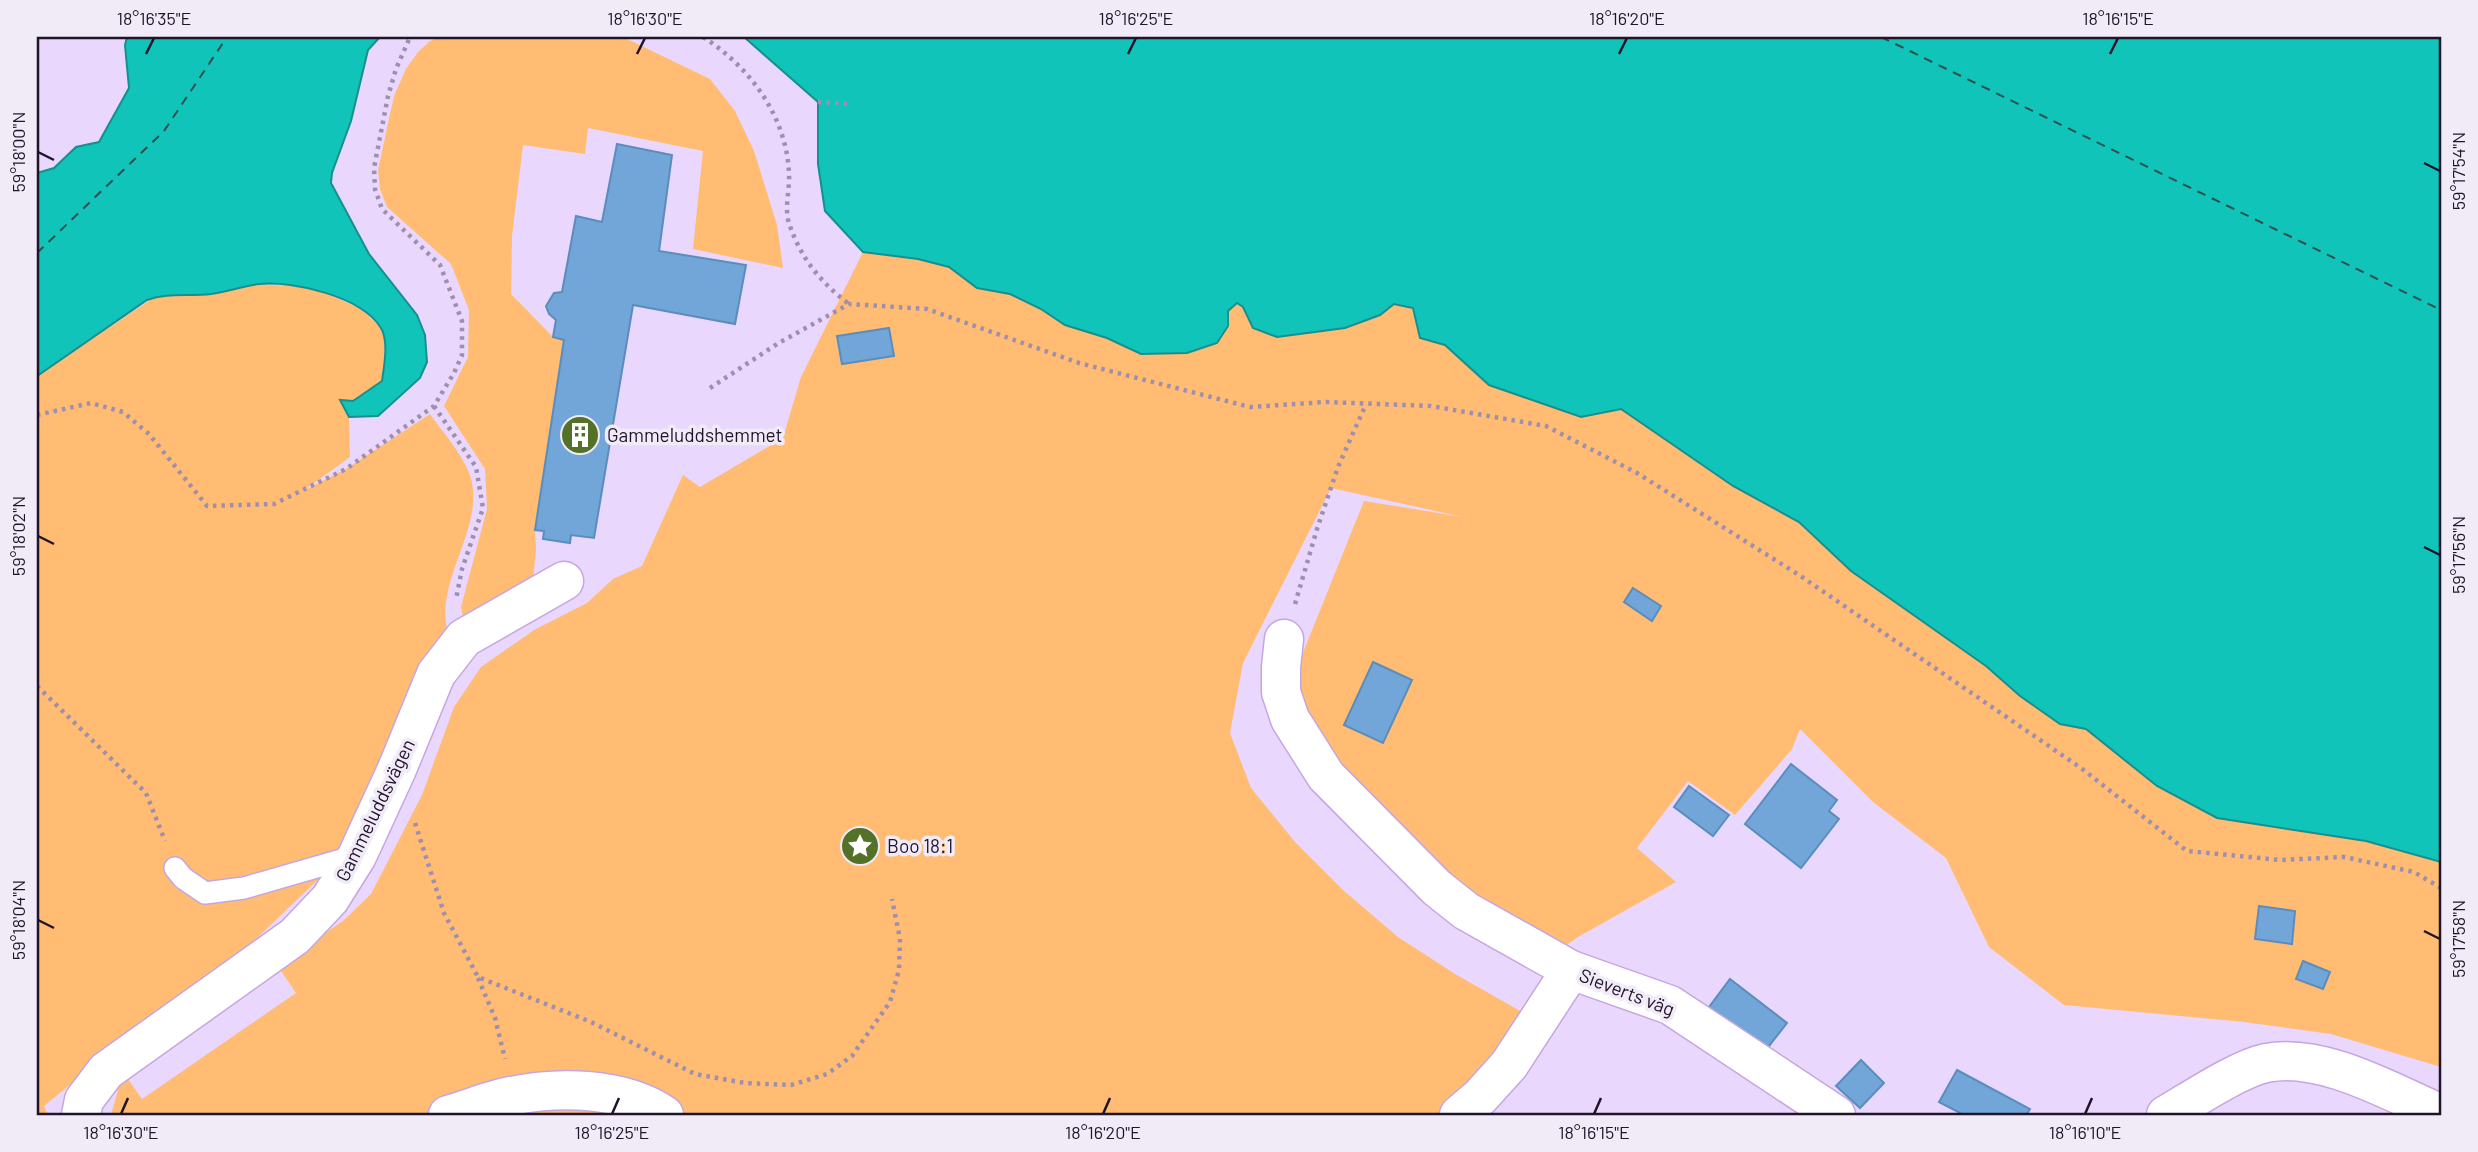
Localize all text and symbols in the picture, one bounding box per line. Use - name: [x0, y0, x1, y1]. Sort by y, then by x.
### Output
- text: 18°16'35"E: [117, 7, 191, 29]
- text: 18°16'30"E: [607, 7, 683, 29]
- text: 18°16'25"E: [1098, 7, 1174, 29]
- text: 18°16'20"E: [1589, 7, 1665, 29]
- text: 18°16'15"E: [2082, 7, 2154, 29]
- text: 59°18'00"N: [7, 112, 29, 192]
- text: 59°17'54"N: [2447, 132, 2469, 210]
- building icon: Gammeluddshemmet: [559, 414, 601, 456]
- place label: Gammeluddshemmet: [607, 423, 783, 446]
- text: 59°18'02"N: [7, 496, 29, 576]
- text: 59°17'56"N: [2447, 516, 2469, 594]
- street label: Gammeluddsvägen: [330, 735, 419, 885]
- place icon: Boo 18:1: [839, 825, 881, 867]
- place label: Boo 18:1: [887, 834, 953, 857]
- text: 59°18'04"N: [7, 880, 29, 960]
- text: 59°17'58"N: [2447, 900, 2469, 978]
- street label: Sieverts väg: [1576, 963, 1678, 1020]
- text: 18°16'30"E: [83, 1121, 159, 1143]
- text: 18°16'25"E: [574, 1121, 650, 1143]
- text: 18°16'20"E: [1065, 1121, 1141, 1143]
- text: 18°16'15"E: [1558, 1121, 1630, 1143]
- text: 18°16'10"E: [2049, 1121, 2121, 1143]

